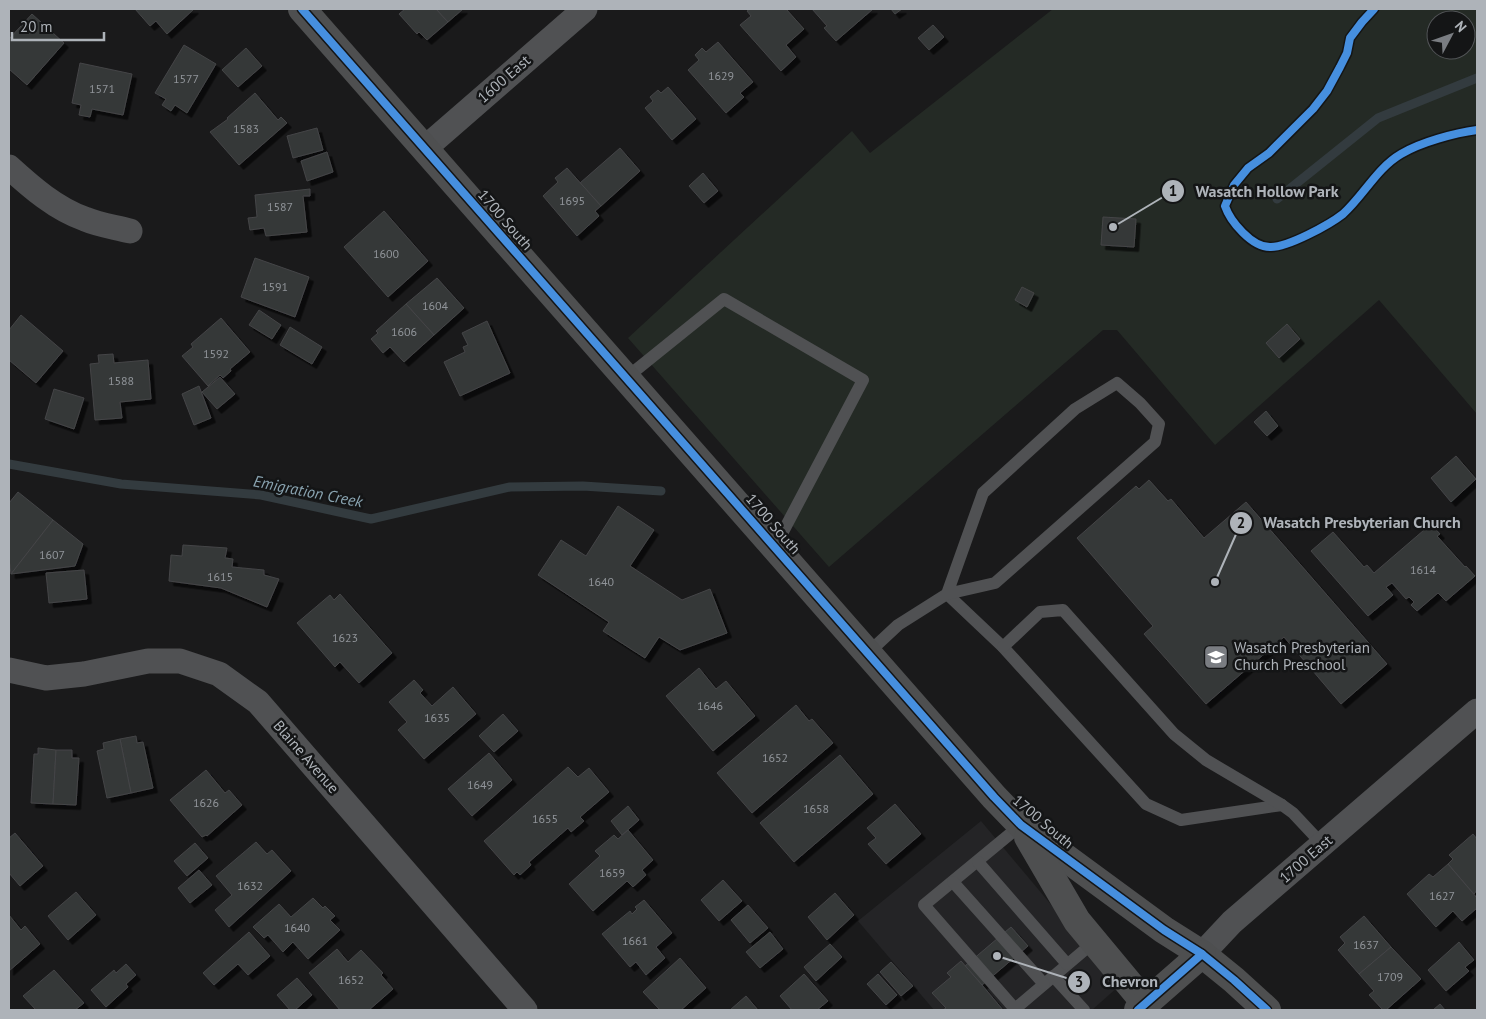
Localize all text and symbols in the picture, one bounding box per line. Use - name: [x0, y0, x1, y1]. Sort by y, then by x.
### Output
- scale bar: [12, 10, 105, 42]
- north arrow: [1426, 10, 1476, 60]
- text: 20 m: [20, 17, 53, 36]
- text: N: [1451, 17, 1471, 36]
- street label: 1600 East: [473, 51, 534, 107]
- house number: 1629: [708, 68, 734, 83]
- house number: 1577: [173, 71, 199, 86]
- house number: 1571: [89, 81, 115, 96]
- house number: 1583: [233, 121, 259, 136]
- callout: Wasatch Hollow Park: [1160, 176, 1348, 207]
- text: 1: [1169, 181, 1177, 200]
- text: Wasatch Hollow Park: [1195, 181, 1339, 201]
- street label: 1700 South: [474, 185, 537, 254]
- house number: 1695: [559, 193, 585, 208]
- house number: 1587: [267, 199, 293, 214]
- house number: 1600: [373, 246, 400, 261]
- house number: 1591: [262, 279, 288, 294]
- house number: 1604: [422, 298, 449, 313]
- house number: 1606: [391, 324, 417, 339]
- house number: 1592: [203, 346, 229, 361]
- house number: 1588: [108, 373, 134, 388]
- water label: Emigration Creek: [252, 471, 365, 512]
- street label: 1700 South: [742, 489, 805, 558]
- callout: Wasatch Presbyterian Church: [1228, 507, 1471, 538]
- text: Wasatch Presbyterian Church: [1263, 512, 1461, 532]
- text: 2: [1237, 513, 1245, 532]
- house number: 1607: [39, 547, 65, 562]
- house number: 1614: [1410, 562, 1437, 577]
- house number: 1615: [207, 569, 233, 584]
- house number: 1640: [588, 574, 615, 589]
- house number: 1623: [332, 630, 358, 645]
- place label: Wasatch Presbyterian Church Preschool: [1234, 638, 1370, 674]
- school or university icon: Wasatch Presbyterian Church Preschool: [1203, 644, 1229, 670]
- house number: 1646: [697, 698, 723, 713]
- house number: 1635: [424, 710, 450, 725]
- street label: Blaine Avenue: [269, 716, 343, 797]
- house number: 1652: [762, 750, 788, 765]
- house number: 1649: [467, 777, 493, 792]
- street label: 1700 South: [1009, 791, 1078, 853]
- house number: 1626: [193, 795, 219, 810]
- house number: 1658: [803, 801, 829, 816]
- house number: 1655: [532, 811, 558, 826]
- street label: 1700 East: [1275, 831, 1336, 887]
- house number: 1659: [599, 865, 625, 880]
- house number: 1632: [237, 878, 263, 893]
- house number: 1627: [1429, 888, 1455, 903]
- house number: 1640: [284, 920, 311, 935]
- house number: 1661: [622, 933, 648, 948]
- house number: 1637: [1353, 937, 1379, 952]
- callout: Chevron: [1067, 966, 1168, 997]
- house number: 1709: [1377, 969, 1403, 984]
- text: Chevron: [1102, 971, 1158, 991]
- house number: 1652: [338, 972, 364, 987]
- text: 3: [1075, 972, 1083, 991]

